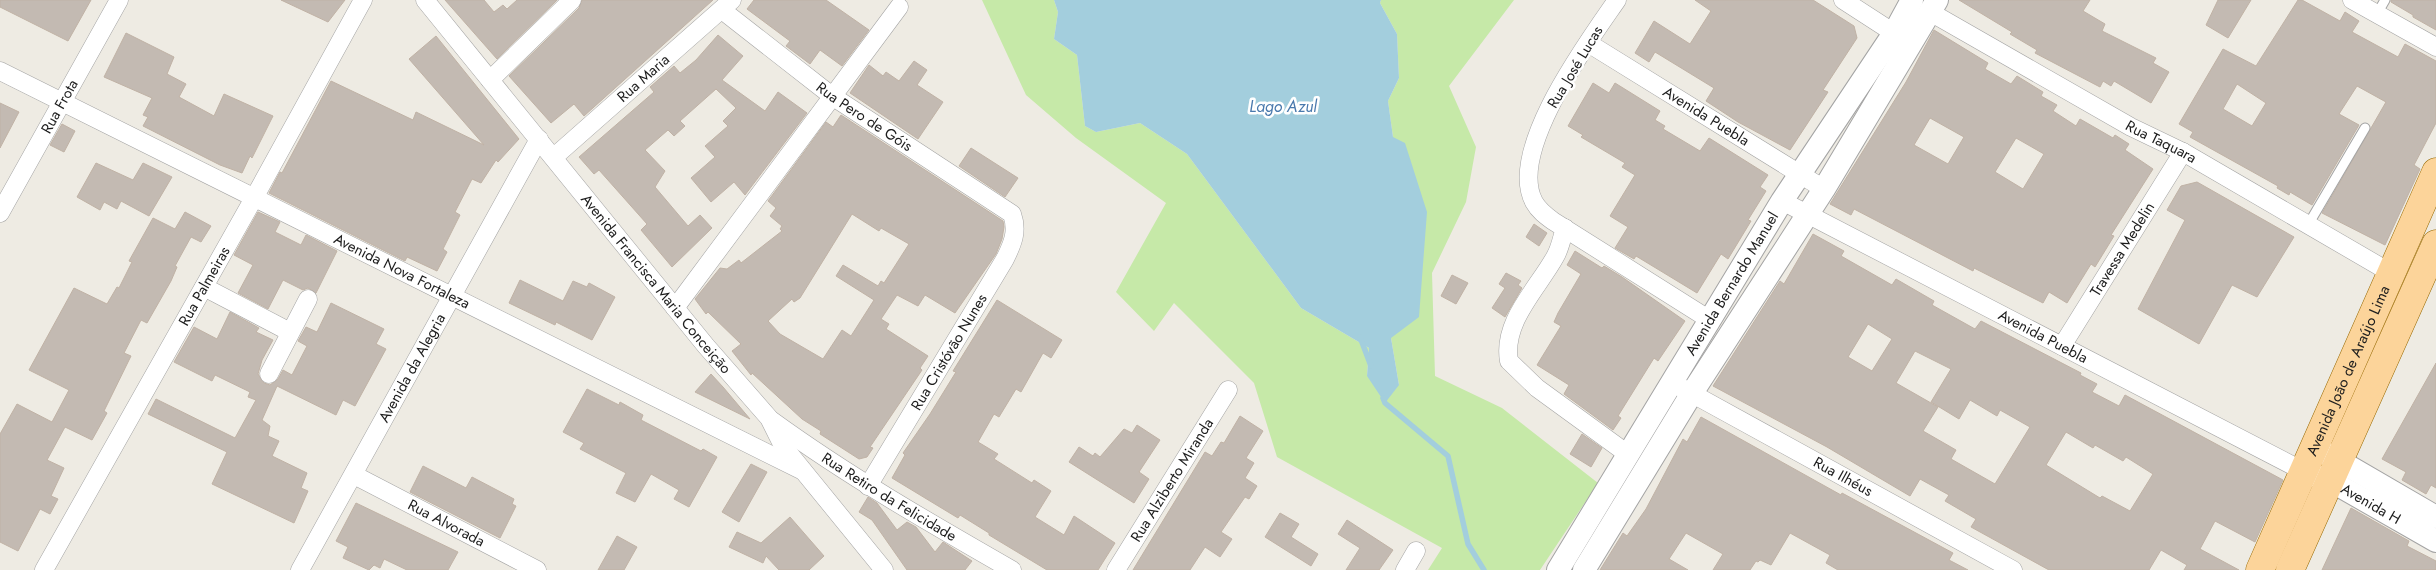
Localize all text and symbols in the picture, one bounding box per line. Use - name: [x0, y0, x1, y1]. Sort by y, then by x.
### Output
- street label: Rua José Lucas: [1542, 22, 1608, 112]
- street label: Rua Maria: [612, 49, 674, 108]
- street label: Rua Frota: [35, 75, 84, 138]
- street label: Rua Pero de Góis: [811, 77, 917, 157]
- street label: Avenida Puebla: [1659, 81, 1754, 151]
- water label: Lago Azul: [1249, 95, 1318, 118]
- street label: Rua Taquara: [2121, 115, 2201, 169]
- street label: Avenida Francisca Maria Conceição: [576, 189, 736, 379]
- street label: Travessa Medelin: [2085, 198, 2160, 301]
- street label: Avenida Bernardo Manuel: [1680, 208, 1784, 360]
- street label: Avenida Nova Fortaleza: [330, 228, 474, 314]
- street label: Rua Palmeiras: [173, 242, 236, 330]
- street label: Avenida João de Araújo Lima: [2301, 282, 2395, 459]
- street label: Rua Cristóvão Nunes: [905, 289, 993, 415]
- street label: Avenida Puebla: [1994, 304, 2092, 369]
- street label: Avenida da Alegria: [373, 309, 451, 426]
- street label: Rua Alziberto Miranda: [1125, 414, 1219, 546]
- street label: Rua Retiro da Felicidade: [817, 447, 961, 547]
- street label: Rua Ilhéus: [1809, 451, 1877, 502]
- street label: Avenida H: [2337, 478, 2405, 530]
- street label: Rua Alvorada: [404, 494, 489, 552]

